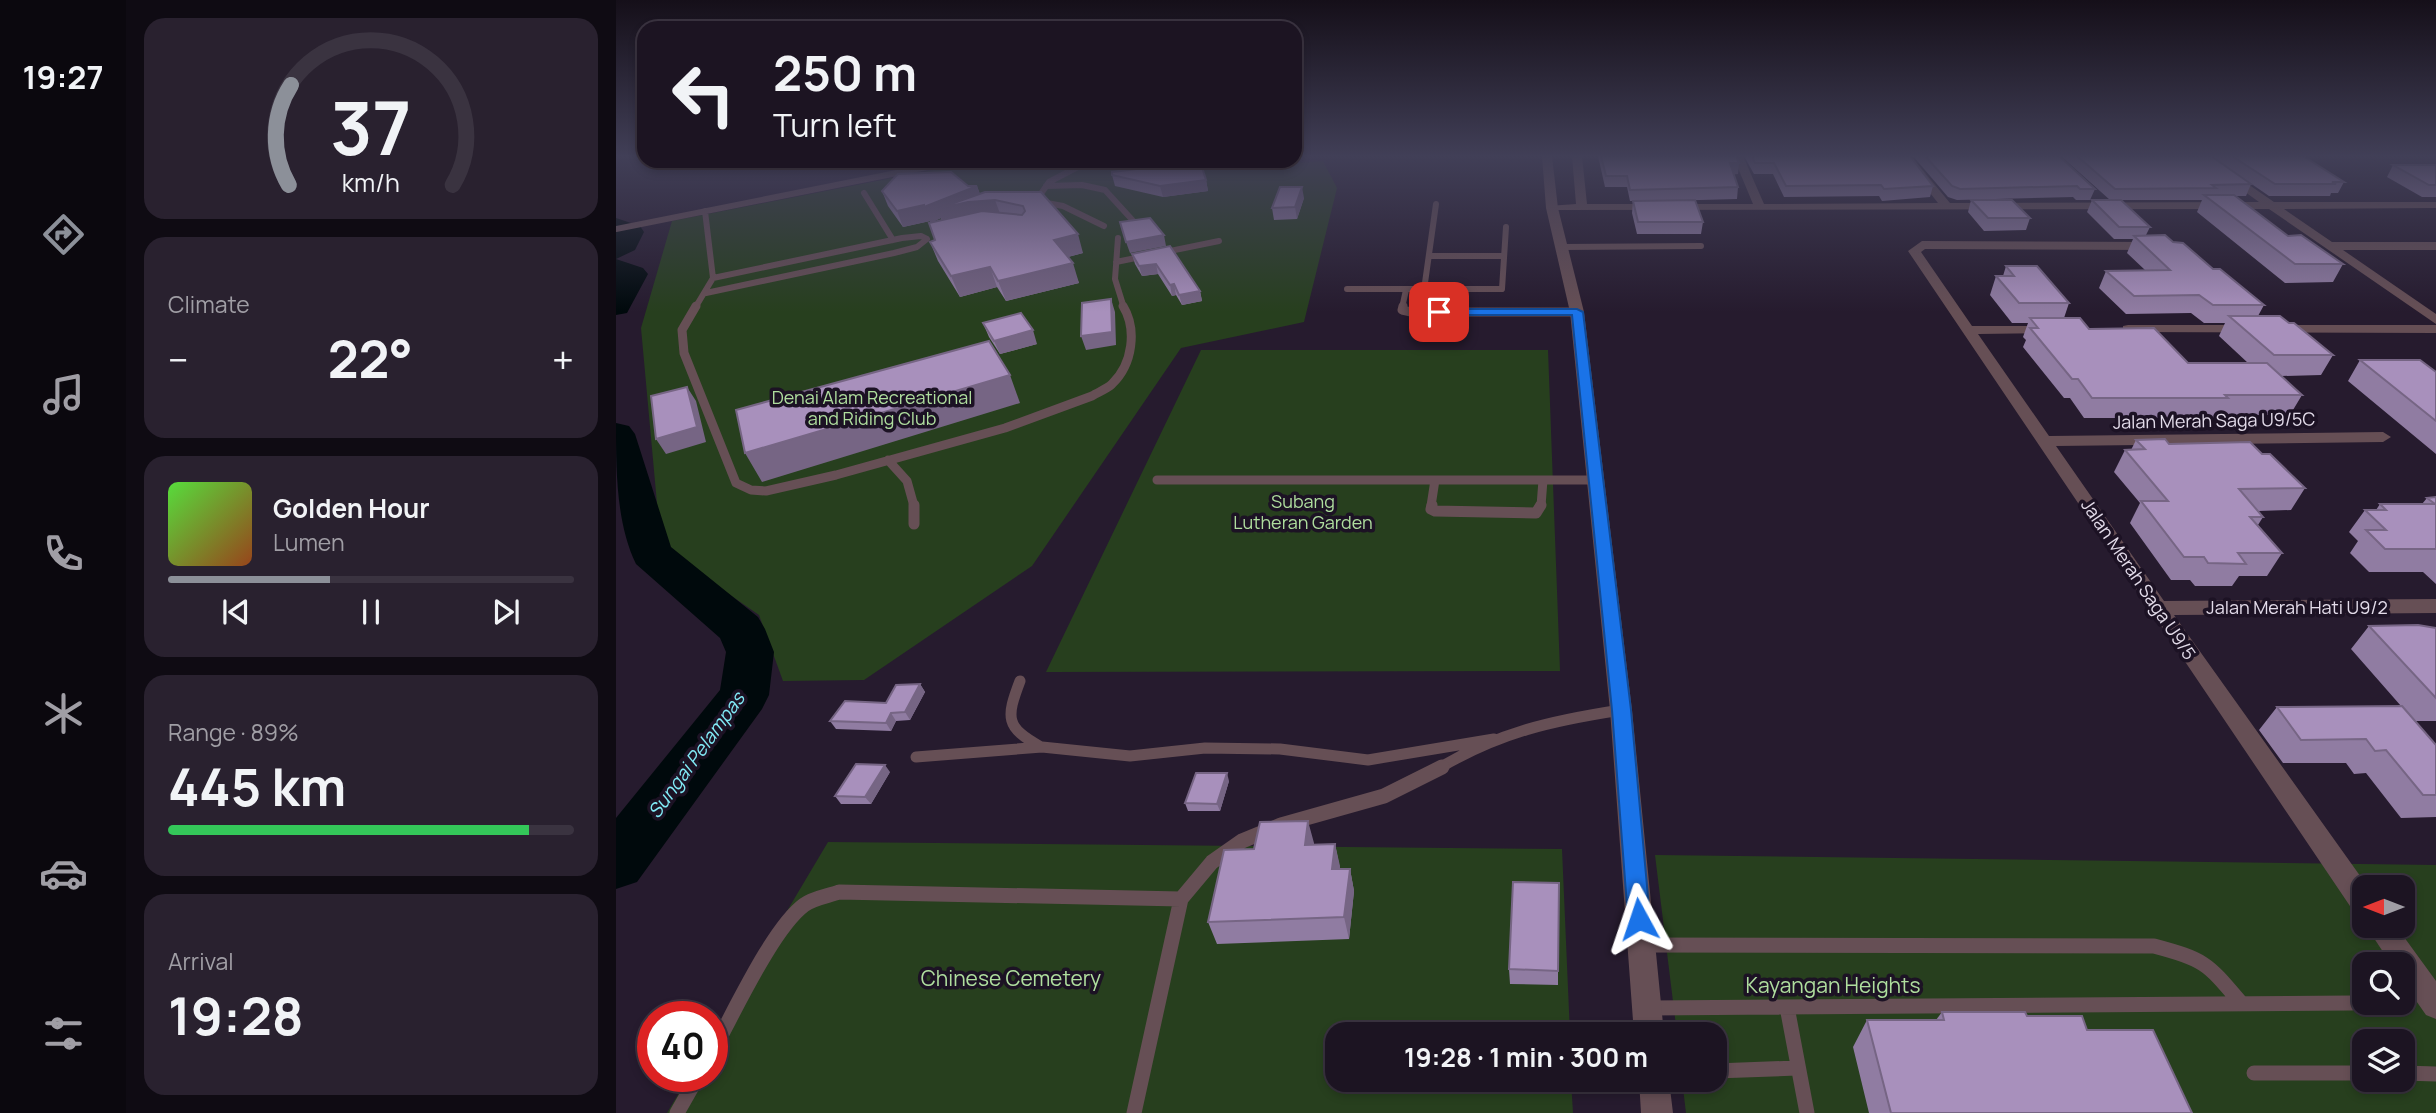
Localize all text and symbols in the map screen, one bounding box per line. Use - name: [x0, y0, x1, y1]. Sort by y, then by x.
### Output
- text: 250 m: [773, 39, 917, 106]
- icon: left: [658, 49, 749, 140]
- text: 19:27: [23, 55, 104, 99]
- text: 37: [330, 77, 412, 177]
- text: Turn left: [773, 103, 897, 147]
- text: km/h: [342, 164, 400, 199]
- icon: directions: [39, 210, 88, 259]
- pin: [1409, 282, 1469, 342]
- text: Climate: [168, 288, 250, 320]
- icon: arrive: [1420, 293, 1458, 331]
- text: 22°: [328, 323, 413, 394]
- text: −: [168, 333, 189, 385]
- text: +: [552, 333, 574, 385]
- icon: music: [39, 370, 88, 419]
- park label: Denai Alam Recreational and Riding Club: [772, 385, 972, 430]
- street label: Jalan Merah Saga U9/5C: [2113, 406, 2315, 434]
- park label: Subang Lutheran Garden: [1233, 489, 1373, 534]
- text: Golden Hour: [273, 490, 430, 526]
- street label: Jalan Merah Saga U9/5: [2076, 494, 2202, 664]
- text: Lumen: [273, 526, 345, 558]
- icon: phone: [39, 529, 88, 578]
- icon: previous: [217, 593, 255, 631]
- icon: pause: [352, 593, 390, 631]
- icon: next: [487, 593, 525, 631]
- street label: Jalan Merah Hati U9/2: [2206, 595, 2388, 619]
- water label: Sungai Pelampas: [641, 685, 752, 823]
- icon: climate: [39, 689, 88, 738]
- text: Range · 89%: [168, 716, 299, 748]
- text: 445 km: [168, 751, 346, 822]
- icon: car: [39, 849, 88, 898]
- north arrow: [2352, 875, 2415, 938]
- map controls: [2352, 875, 2415, 1092]
- position arrow: [1602, 882, 1676, 956]
- text: Arrival: [168, 945, 234, 977]
- button: search: [2352, 952, 2415, 1015]
- park label: Chinese Cemetery: [921, 964, 1101, 992]
- park label: Kayangan Heights: [1746, 971, 1920, 999]
- text: 19:28: [168, 980, 304, 1051]
- speed limit sign: 40: [637, 1001, 728, 1092]
- icon: filters: [39, 1009, 88, 1058]
- button: layers: [2352, 1029, 2415, 1092]
- text: 19:28 · 1 min · 300 m: [1404, 1039, 1648, 1075]

